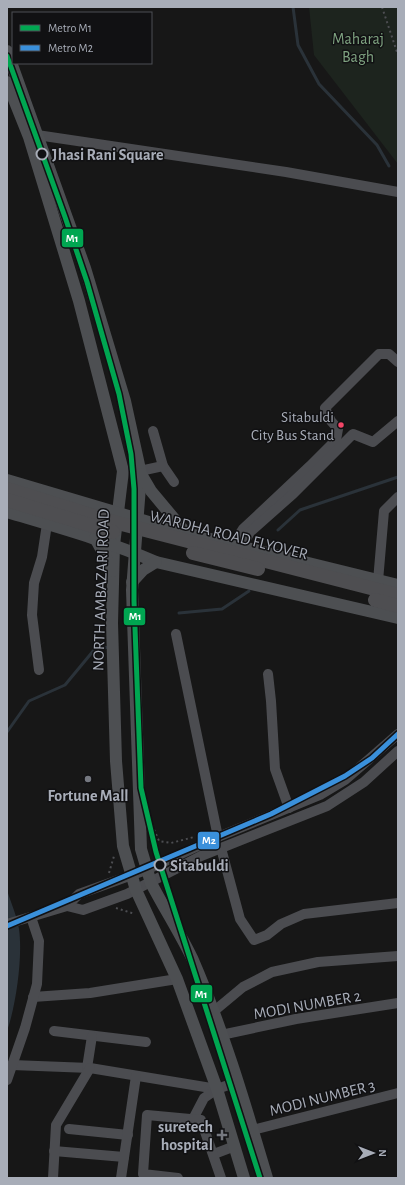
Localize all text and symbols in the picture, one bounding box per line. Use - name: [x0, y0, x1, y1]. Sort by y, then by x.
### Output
- legend: [12, 12, 152, 64]
- text: Metro M1: [48, 22, 92, 34]
- park label: Maharaj Bagh: [332, 31, 384, 65]
- text: Metro M2: [48, 42, 94, 54]
- marker: Jhasi Rani Square: [35, 147, 49, 161]
- place label: Jhasi Rani Square: [52, 147, 164, 163]
- line badge: M1: [61, 228, 84, 248]
- text: M1: [66, 233, 78, 244]
- place label: Sitabuldi City Bus Stand: [251, 410, 334, 443]
- marker: Sitabuldi City Bus Stand: [336, 420, 346, 430]
- street label: WARDHA ROAD FLYOVER: [148, 508, 310, 562]
- street label: NORTH AMBAZARI ROAD: [90, 509, 112, 671]
- line badge: M1: [123, 607, 146, 626]
- text: M1: [129, 611, 141, 622]
- marker: Fortune Mall: [83, 774, 93, 784]
- place label: Fortune Mall: [47, 788, 129, 804]
- line badge: M2: [197, 831, 220, 850]
- text: M2: [202, 835, 216, 846]
- marker: Sitabuldi: [153, 858, 167, 872]
- place label: Sitabuldi: [170, 858, 229, 874]
- line badge: M1: [190, 984, 213, 1003]
- street label: MODI NUMBER 2: [252, 988, 362, 1022]
- text: M1: [195, 989, 207, 1000]
- street label: MODI NUMBER 3: [268, 1077, 377, 1119]
- place label: suretech hospital: [158, 1119, 213, 1153]
- marker: suretech hospital: [216, 1129, 228, 1141]
- north arrow: [353, 1133, 393, 1173]
- text: N: [377, 1149, 388, 1157]

